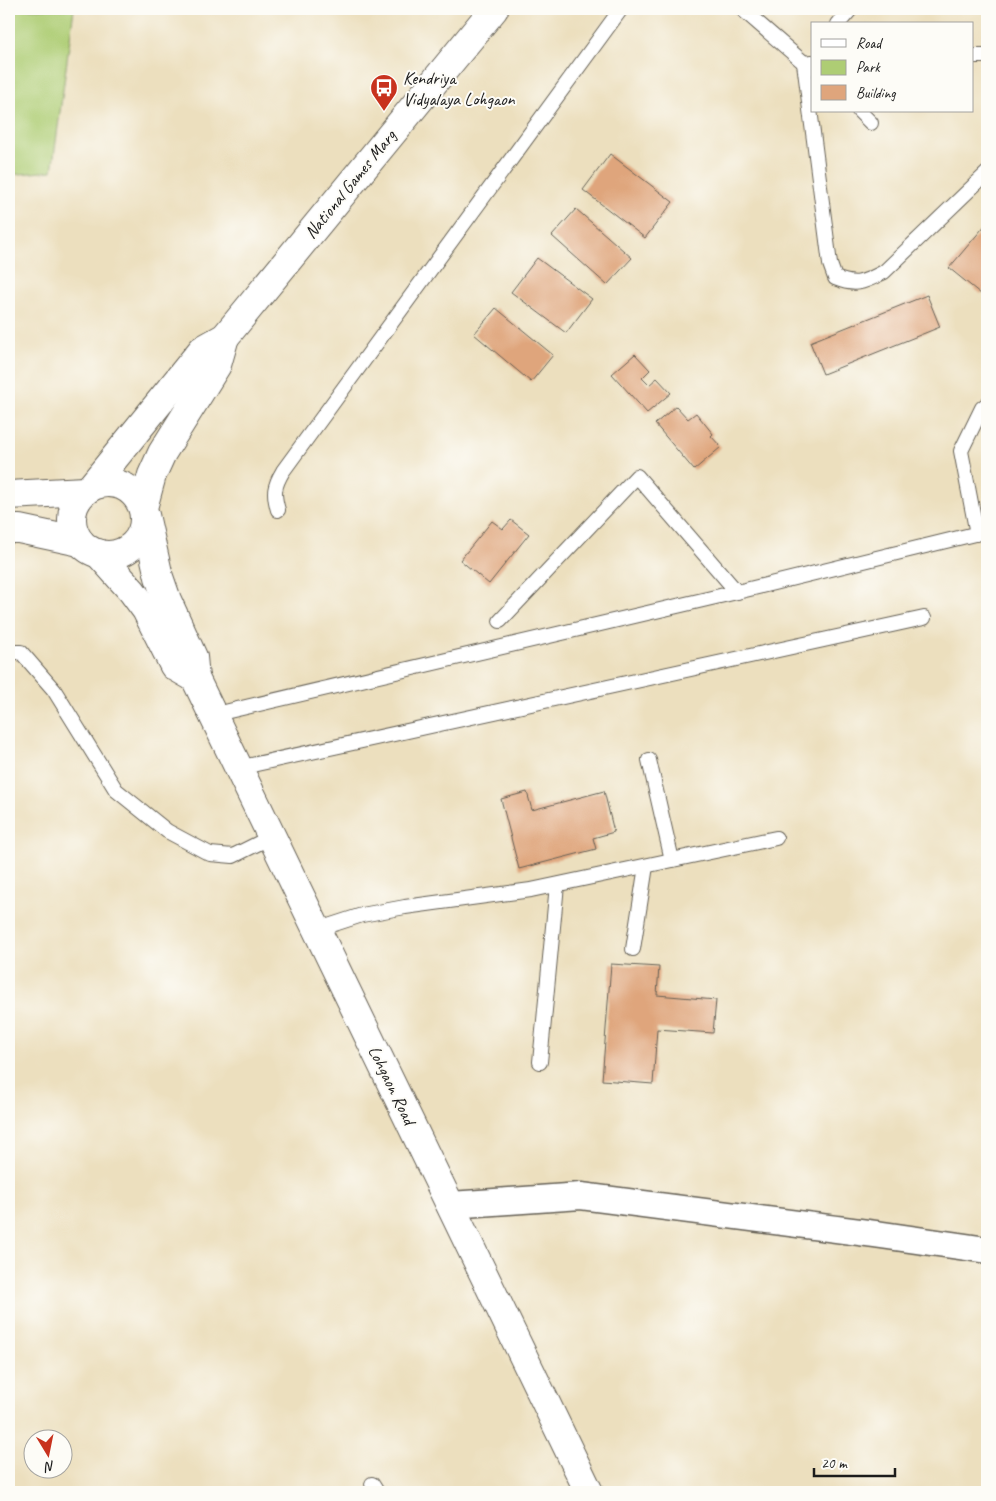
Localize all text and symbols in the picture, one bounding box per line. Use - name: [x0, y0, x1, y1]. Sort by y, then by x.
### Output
- legend: [811, 22, 974, 112]
- text: Road: [856, 34, 883, 53]
- text: Park: [856, 58, 881, 77]
- place label: Kendriya Vidyalaya Lohgaon: [403, 67, 516, 110]
- bus stop icon: Kendriya Vidyalaya Lohgaon: [369, 73, 399, 112]
- text: Building: [856, 84, 896, 103]
- street label: National Games Marg: [299, 124, 402, 243]
- street label: Lohgaon Road: [363, 1042, 422, 1131]
- north arrow: [22, 1428, 72, 1478]
- scale bar: [814, 1446, 895, 1478]
- text: 20 m: [821, 1454, 848, 1473]
- text: N: [42, 1457, 56, 1476]

